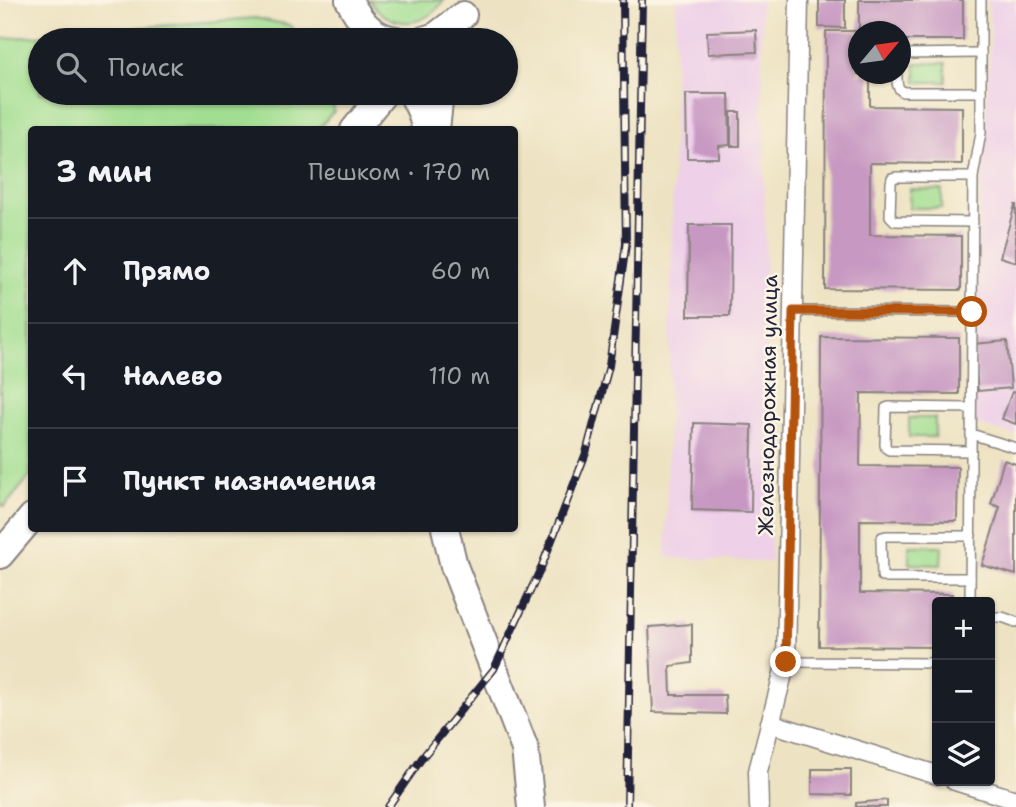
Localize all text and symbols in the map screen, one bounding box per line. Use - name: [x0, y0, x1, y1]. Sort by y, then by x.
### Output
- north arrow: [848, 21, 911, 84]
- search box: [28, 28, 518, 105]
- icon: search: [52, 48, 90, 86]
- text: Поиск: [108, 49, 184, 84]
- text: 3 мин: [56, 151, 152, 192]
- text: Пешком · 170 m: [308, 157, 490, 187]
- icon: ahead: [56, 252, 94, 290]
- text: Прямо: [123, 253, 211, 288]
- text: 60 m: [431, 256, 490, 286]
- street label: Железнодорожная улица: [752, 274, 784, 536]
- route start: [956, 296, 987, 327]
- icon: left: [56, 357, 94, 395]
- text: Налево: [123, 358, 223, 393]
- text: 110 m: [428, 361, 490, 391]
- icon: arrive: [56, 462, 94, 500]
- text: Пункт назначения: [123, 463, 376, 498]
- map controls: [932, 597, 995, 786]
- button: +: [932, 597, 995, 660]
- route end: [770, 646, 801, 677]
- button: −: [932, 660, 995, 723]
- button: layers: [932, 723, 995, 786]

